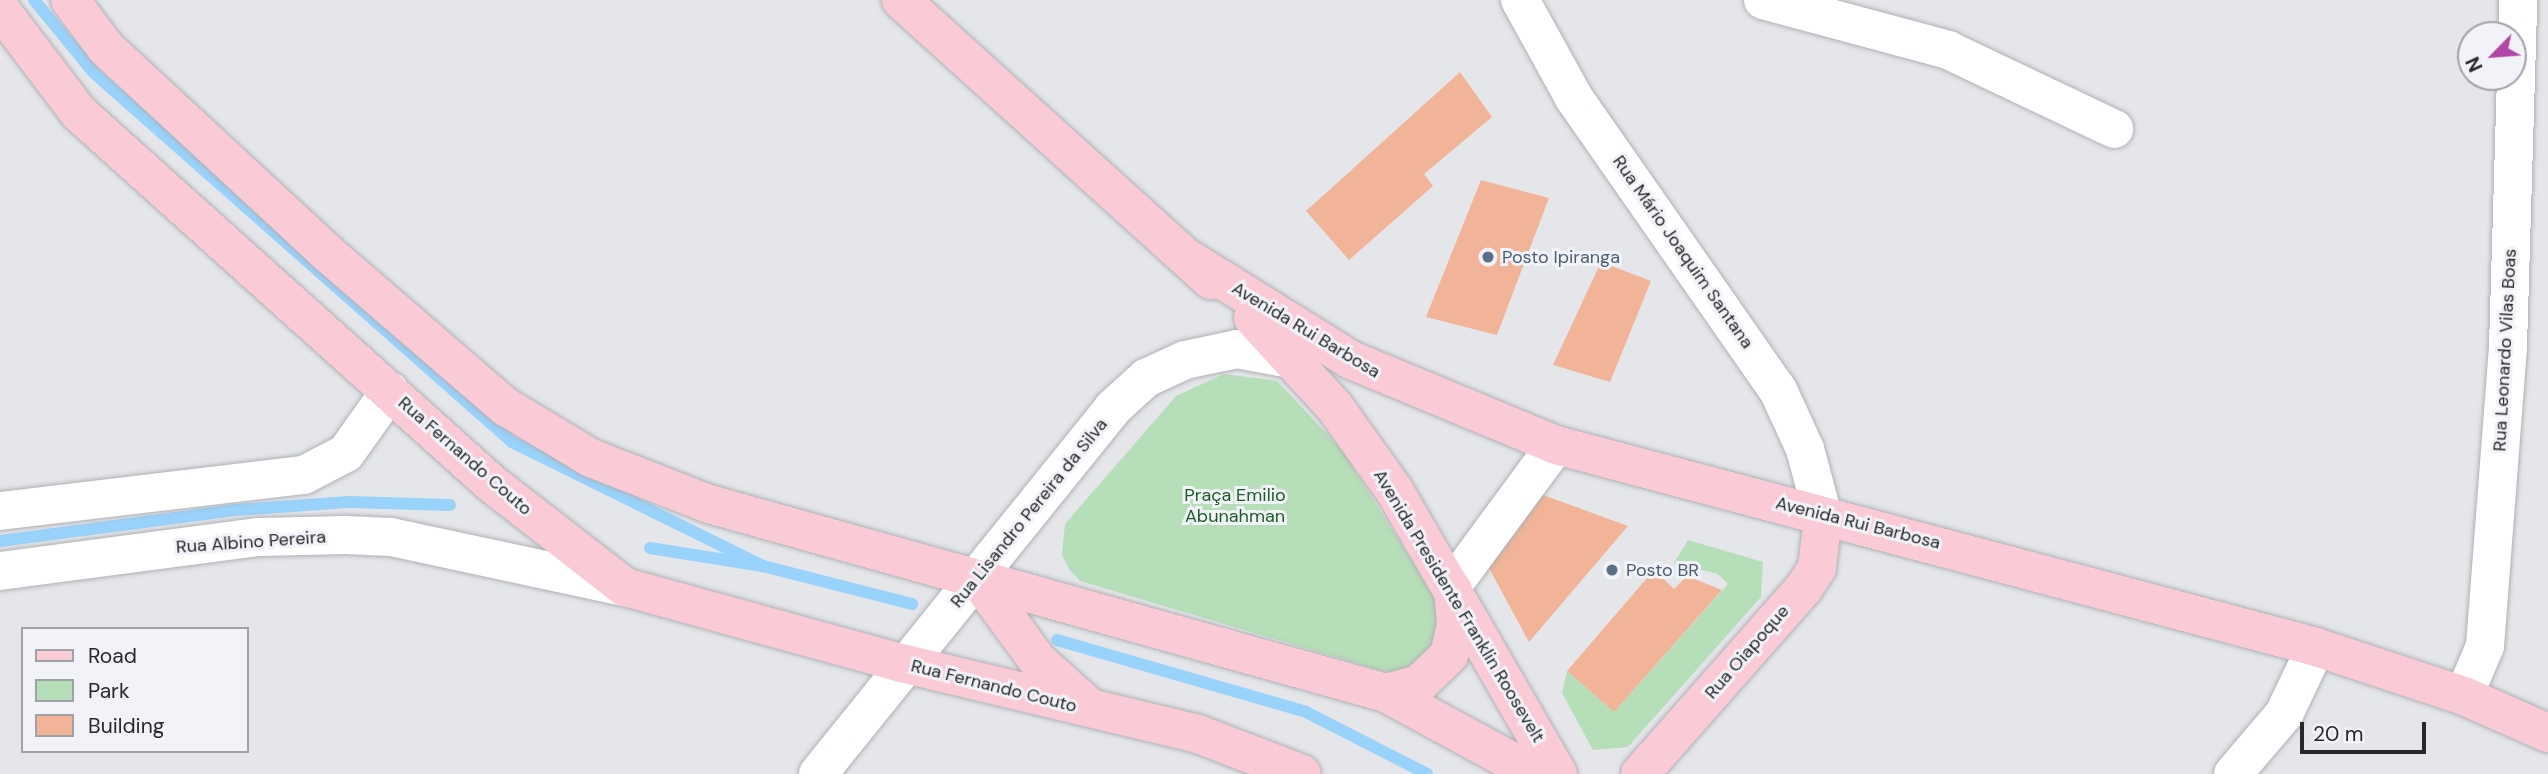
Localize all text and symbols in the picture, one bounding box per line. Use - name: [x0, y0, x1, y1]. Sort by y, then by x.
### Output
- north arrow: [2457, 21, 2527, 91]
- text: N: [2460, 53, 2489, 76]
- street label: Rua Mário Joaquim Santana: [1608, 151, 1758, 353]
- place label: Posto Ipiranga: [1502, 246, 1620, 268]
- street label: Rua Leonardo Vilas Boas: [2489, 248, 2521, 452]
- marker: Posto Ipiranga: [1480, 249, 1496, 265]
- street label: Avenida Rui Barbosa: [1228, 277, 1384, 383]
- street label: Rua Fernando Couto: [394, 392, 536, 520]
- street label: Rua Lisandro Pereira da Silva: [946, 414, 1112, 612]
- street label: Avenida Presidente Franklin Roosevelt: [1369, 466, 1549, 746]
- park label: Praça Emilio Abunahman: [1184, 485, 1286, 528]
- street label: Avenida Rui Barbosa: [1773, 492, 1943, 554]
- street label: Rua Albino Pereira: [175, 526, 327, 558]
- place label: Posto BR: [1626, 559, 1699, 581]
- marker: Posto BR: [1604, 562, 1620, 578]
- street label: Rua Oiapoque: [1700, 601, 1794, 703]
- legend: [21, 627, 248, 753]
- text: Road: [88, 642, 137, 670]
- street label: Rua Fernando Couto: [909, 655, 1079, 717]
- text: Park: [88, 677, 129, 705]
- scale bar: [2303, 708, 2429, 752]
- text: Building: [88, 712, 164, 740]
- text: 20 m: [2313, 720, 2364, 748]

